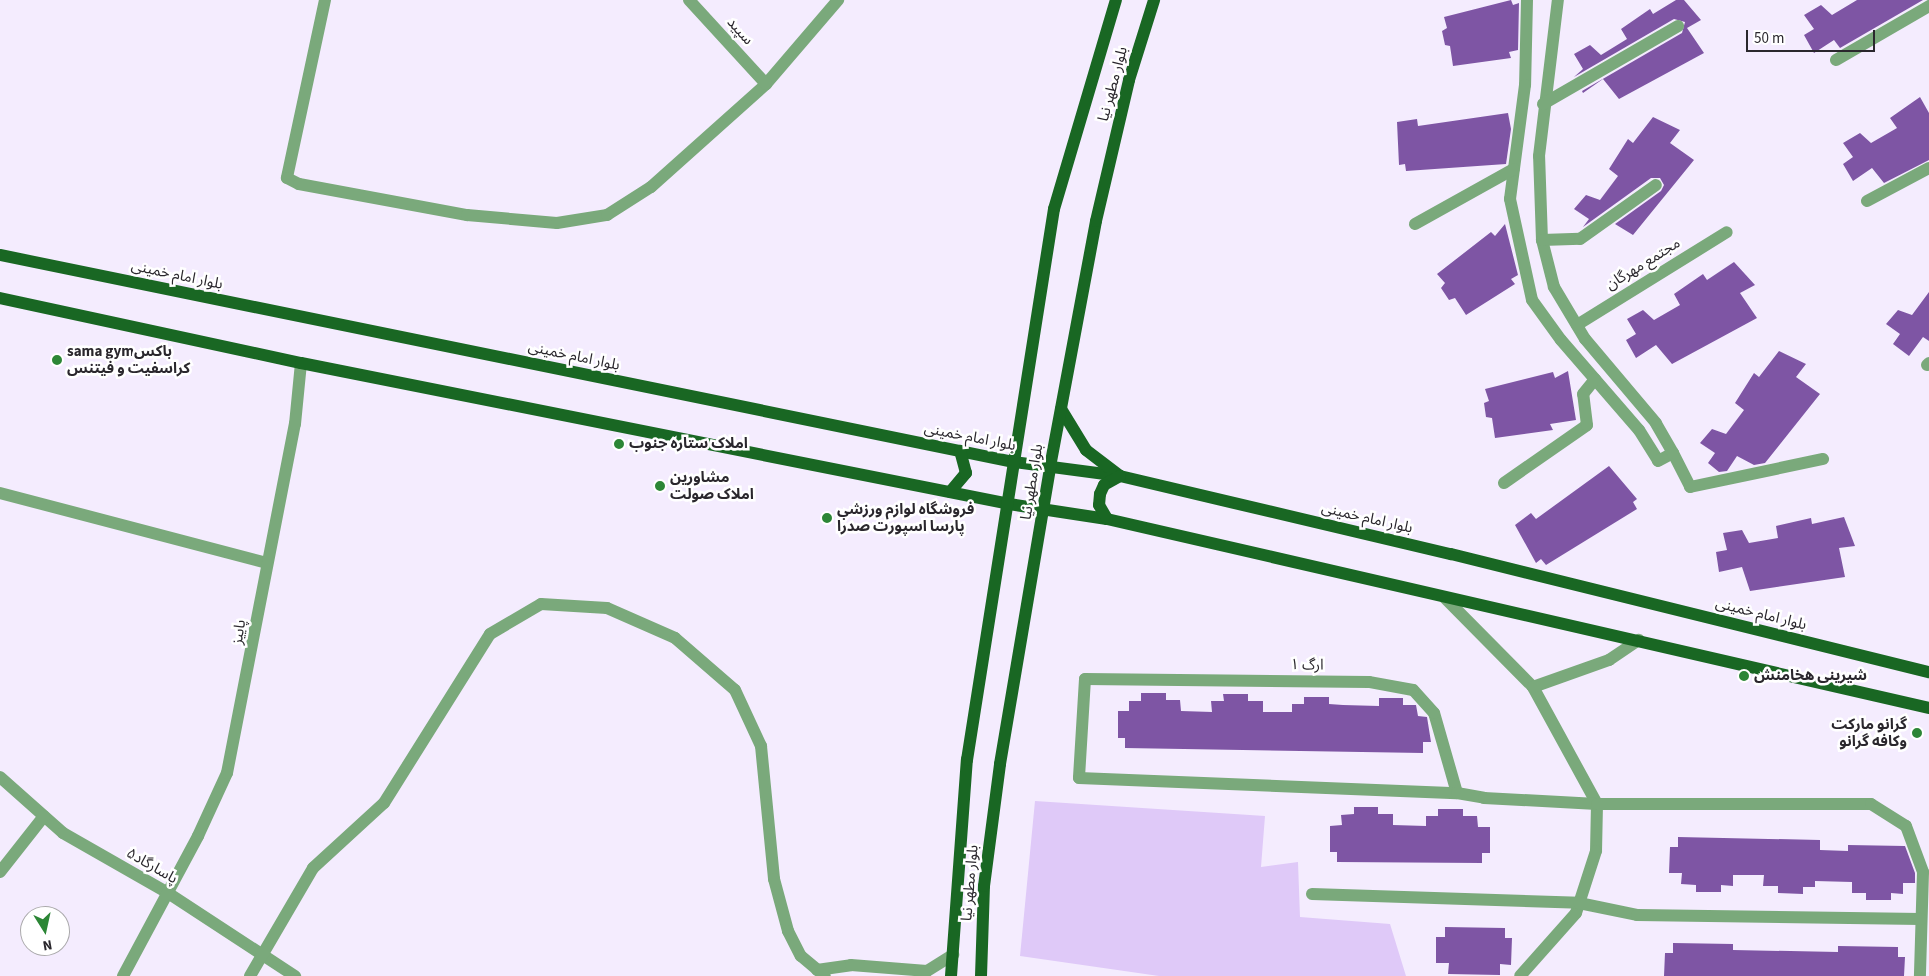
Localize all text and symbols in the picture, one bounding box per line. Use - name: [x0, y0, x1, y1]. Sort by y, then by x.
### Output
- street label: سپید: [723, 13, 757, 49]
- scale bar: [1749, 20, 1878, 52]
- text: 50 m: [1754, 28, 1784, 49]
- street label: بلوار مطهر نیا: [1094, 45, 1132, 123]
- street label: مجتمع مهرگان: [1602, 234, 1684, 294]
- street label: بلوار امام خمینی: [130, 257, 224, 293]
- street label: بلوار امام خمینی: [527, 338, 621, 374]
- place label: sama gymباکس کراسفیت و فیتنس: [67, 342, 190, 377]
- marker: sama gymباکس کراسفیت و فیتنس: [51, 354, 63, 366]
- street label: بلوار امام خمینی: [923, 419, 1017, 455]
- place label: املاک ستاره جنوب: [629, 435, 748, 453]
- marker: املاک ستاره جنوب: [613, 438, 625, 450]
- street label: بلوار مطهر نیا: [1017, 443, 1047, 521]
- place label: مشاورین املاک صولت: [670, 468, 754, 503]
- marker: مشاورین املاک صولت: [654, 480, 666, 492]
- street label: بلوار امام خمینی: [1320, 499, 1414, 537]
- place label: فروشگاه لوازم ورزشي پارسا اسپورت صدرا: [837, 500, 974, 535]
- marker: فروشگاه لوازم ورزشي پارسا اسپورت صدرا: [821, 512, 833, 524]
- street label: بلوار امام خمینی: [1714, 594, 1808, 634]
- street label: پاییز: [228, 618, 250, 646]
- street label: ارگ ۱: [1290, 656, 1324, 674]
- place label: شیرینی هخامنش: [1754, 667, 1867, 685]
- marker: شیرینی هخامنش: [1738, 670, 1750, 682]
- place label: گرانو مارکت وکافه گرانو: [1831, 715, 1907, 750]
- marker: گرانو مارکت وکافه گرانو: [1911, 727, 1923, 739]
- street label: پاسارگاد۵: [123, 844, 181, 888]
- street label: بلوار مطهر نیا: [958, 844, 982, 922]
- north arrow: [20, 906, 70, 956]
- text: N: [41, 934, 54, 955]

